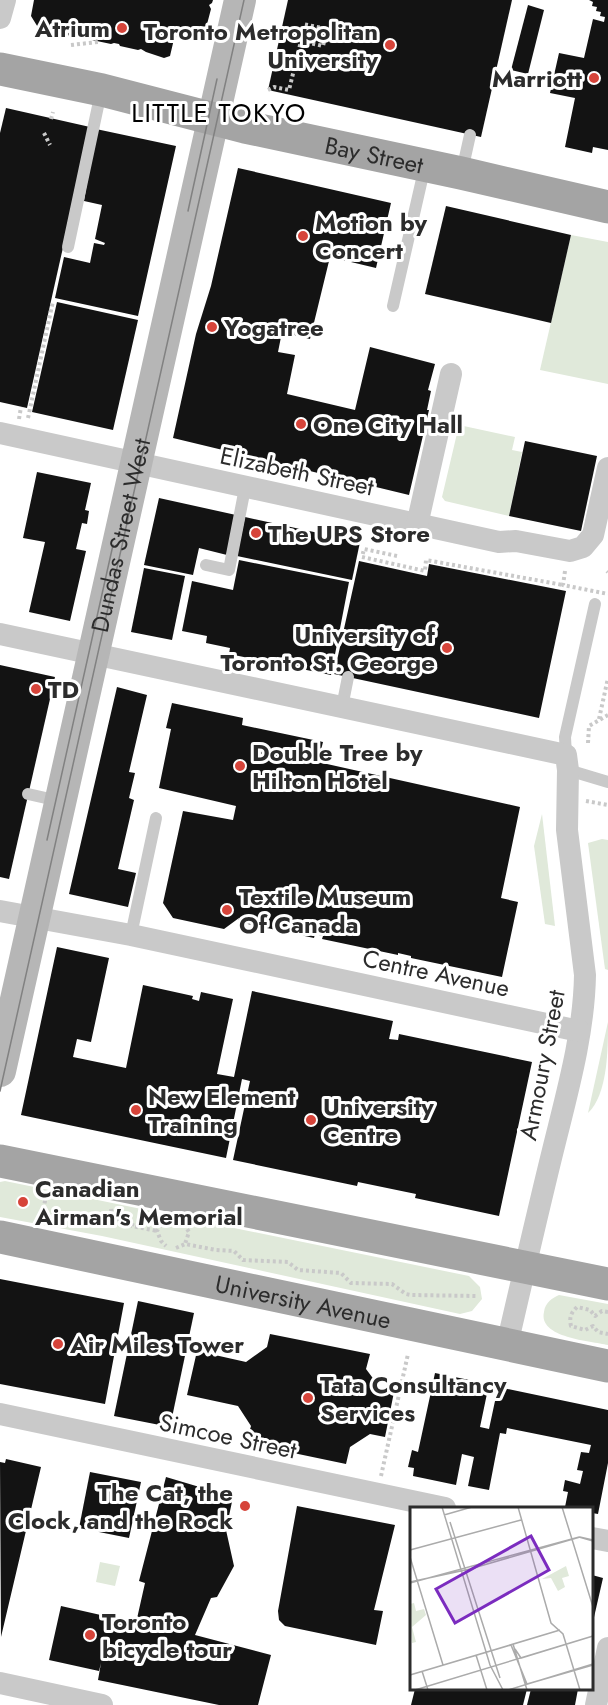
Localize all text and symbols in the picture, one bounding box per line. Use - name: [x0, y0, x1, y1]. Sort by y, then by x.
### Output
- place label: Atrium: [34, 11, 110, 46]
- place label: Toronto Metropolitan University: [143, 14, 378, 77]
- marker: Atrium: [115, 21, 129, 35]
- marker: Toronto Metropolitan University: [383, 38, 397, 52]
- place label: Marriott: [492, 61, 582, 96]
- marker: Marriott: [587, 71, 601, 85]
- district label: LITTLE TOKYO: [131, 94, 307, 132]
- street label: Bay Street: [322, 127, 427, 182]
- place label: Motion by Concert: [315, 205, 427, 268]
- marker: Motion by Concert: [296, 229, 310, 243]
- place label: Yogatree: [223, 310, 324, 345]
- marker: Yogatree: [205, 320, 219, 334]
- place label: One City Hall: [313, 407, 463, 442]
- marker: One City Hall: [294, 417, 308, 431]
- street label: Dundas Street West: [81, 435, 159, 636]
- street label: Elizabeth Street: [217, 438, 377, 504]
- place label: The UPS Store: [268, 516, 430, 551]
- marker: The UPS Store: [249, 526, 263, 540]
- place label: University of Toronto St. George: [220, 617, 437, 680]
- marker: University of Toronto St. George: [440, 641, 454, 655]
- place label: TD: [48, 672, 79, 707]
- marker: TD: [29, 682, 43, 696]
- place label: Double Tree by Hilton Hotel: [252, 735, 423, 798]
- marker: Double Tree by Hilton Hotel: [233, 759, 247, 773]
- place label: Textile Museum Of Canada: [239, 879, 411, 942]
- marker: Textile Museum Of Canada: [220, 903, 234, 917]
- street label: Centre Avenue: [359, 940, 513, 1006]
- street label: Armoury Street: [510, 987, 574, 1143]
- place label: New Element Training: [148, 1079, 296, 1142]
- place label: University Centre: [323, 1089, 434, 1152]
- marker: New Element Training: [129, 1103, 143, 1117]
- marker: University Centre: [304, 1113, 318, 1127]
- place label: Canadian Airman's Memorial: [34, 1171, 243, 1234]
- marker: Canadian Airman's Memorial: [16, 1195, 30, 1209]
- street label: University Avenue: [212, 1266, 394, 1337]
- place label: Air Miles Tower: [69, 1327, 244, 1362]
- marker: Air Miles Tower: [51, 1337, 65, 1351]
- place label: Tata Consultancy Services: [320, 1367, 507, 1430]
- marker: Tata Consultancy Services: [301, 1391, 315, 1405]
- street label: Simcoe Street: [156, 1404, 300, 1468]
- place label: The Cat, the Clock, and the Rock: [8, 1475, 233, 1538]
- marker: The Cat, the Clock, and the Rock: [238, 1499, 252, 1513]
- inset map: [410, 1507, 593, 1690]
- place label: Toronto bicycle tour: [102, 1604, 232, 1667]
- marker: Toronto bicycle tour: [83, 1628, 97, 1642]

